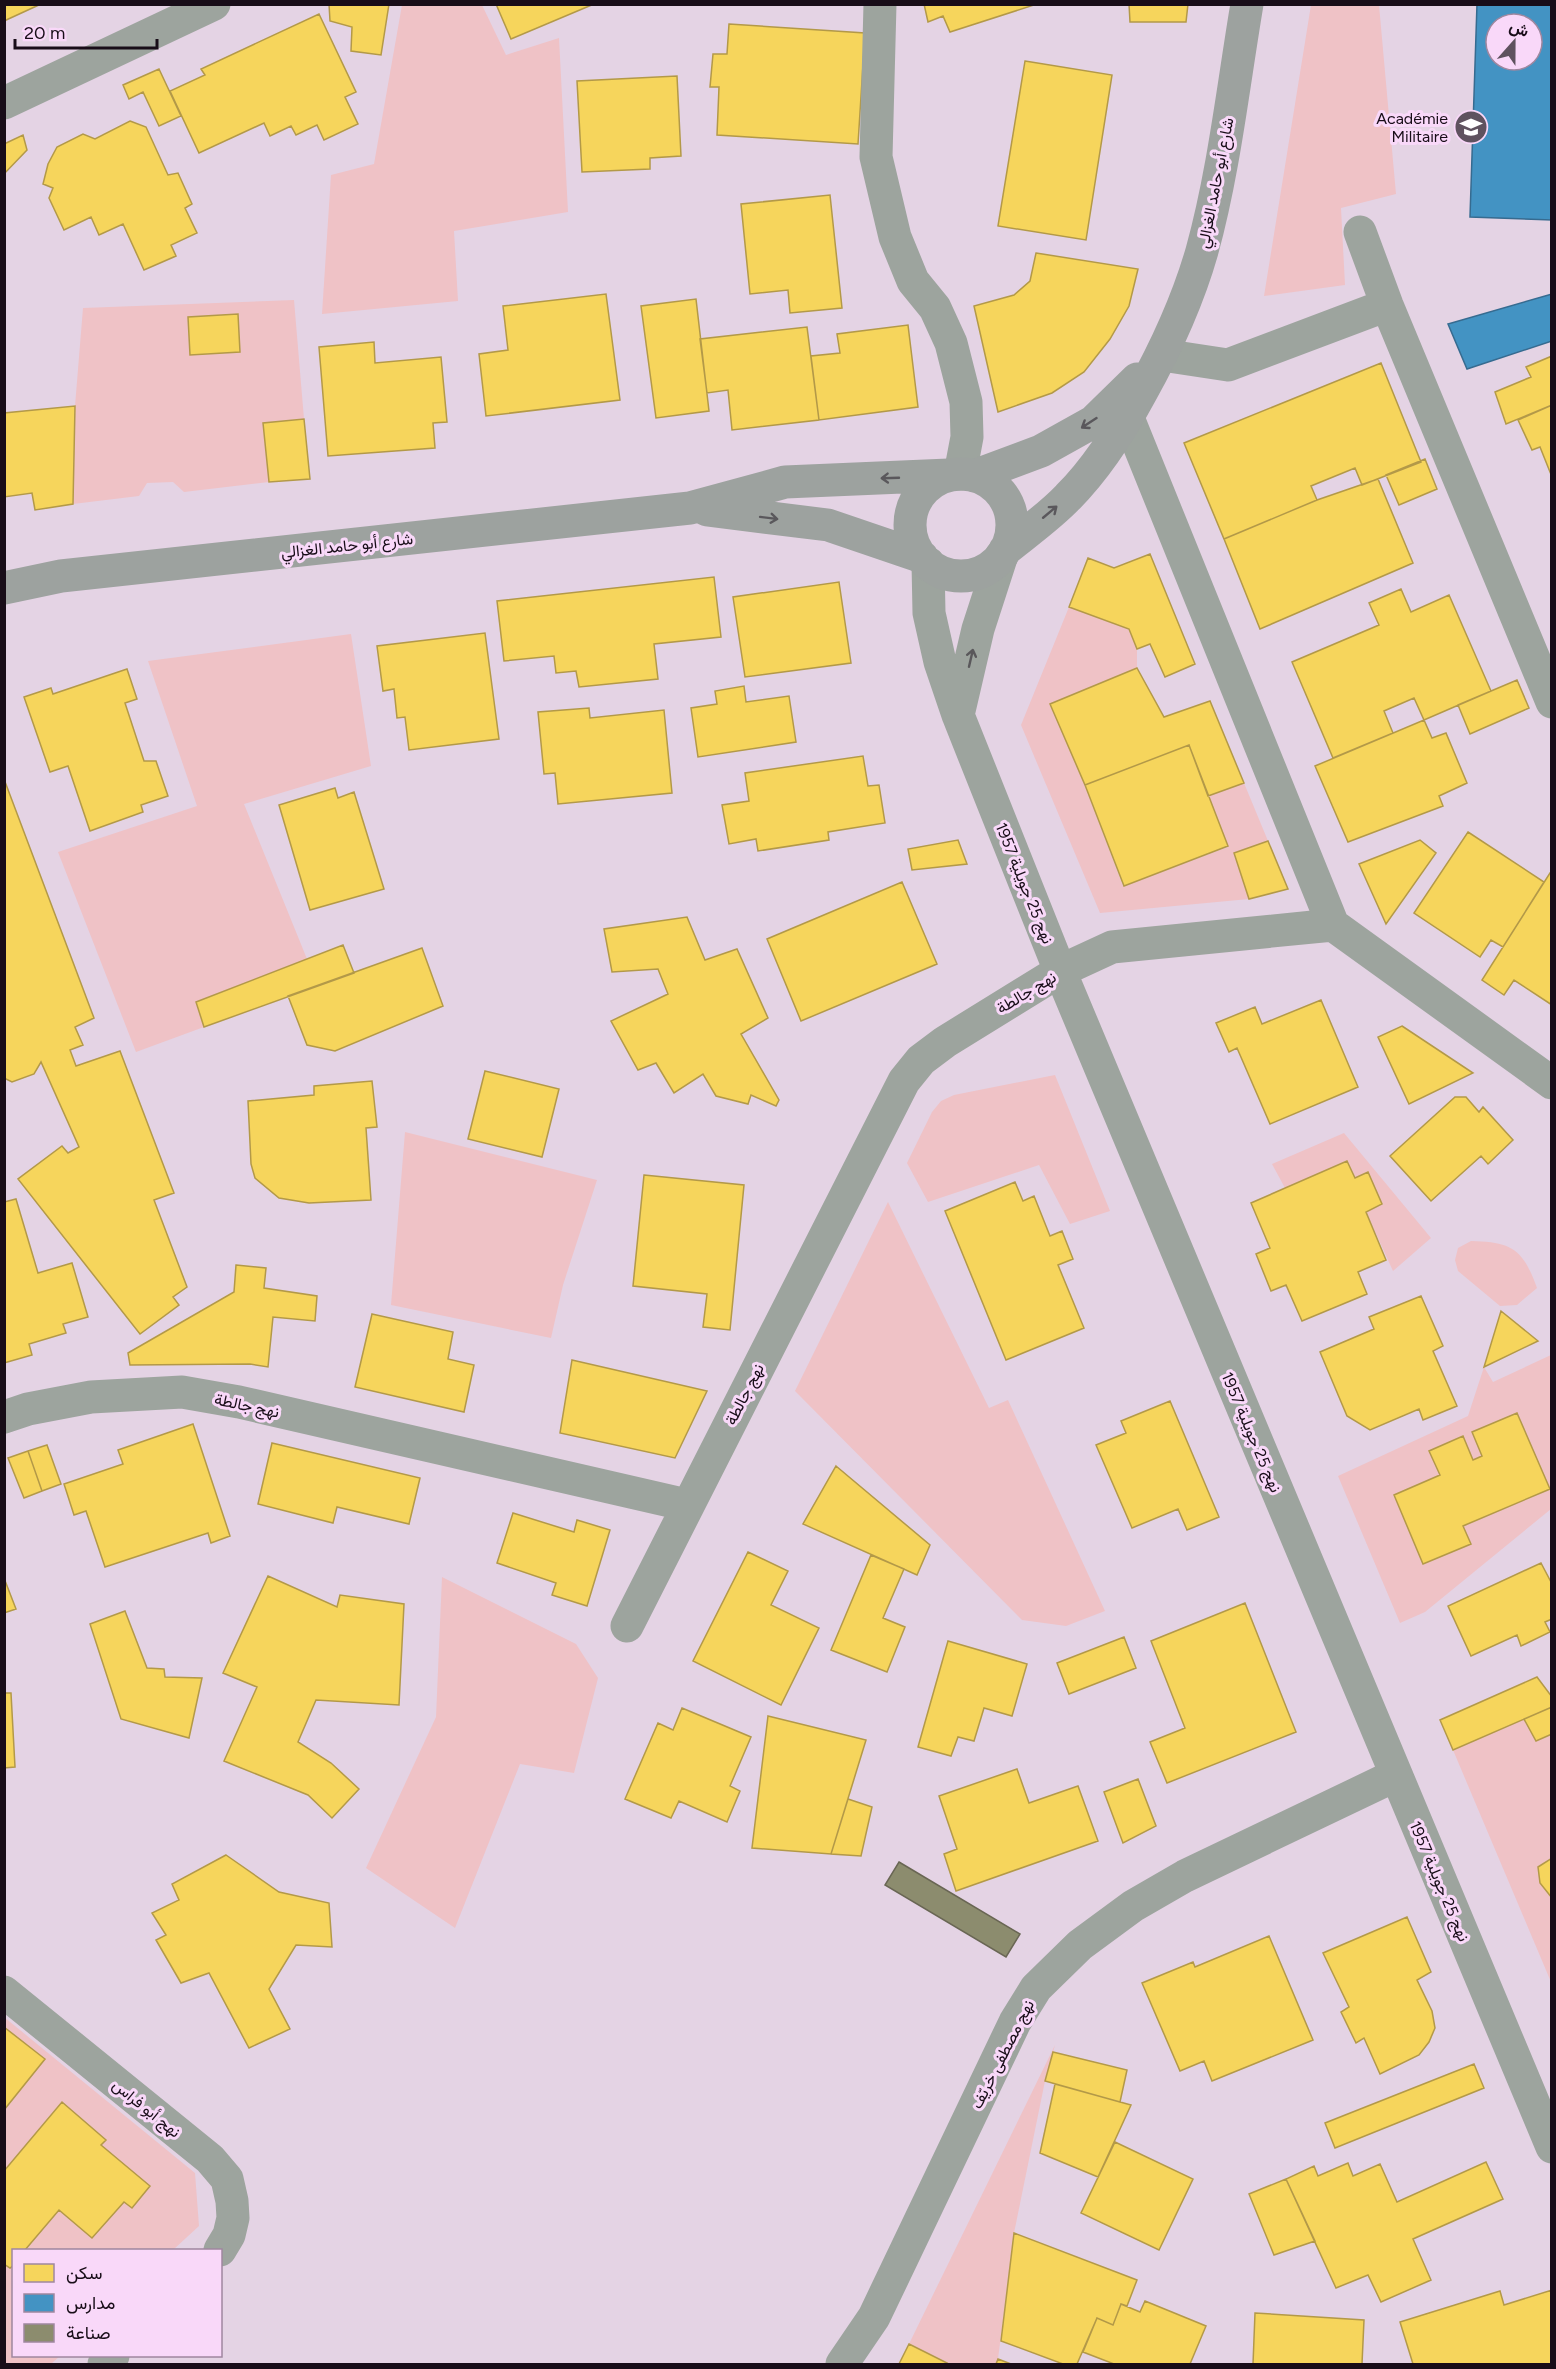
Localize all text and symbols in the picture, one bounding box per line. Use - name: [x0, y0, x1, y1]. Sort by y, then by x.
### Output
- scale bar: [15, 12, 158, 50]
- north arrow: [1484, 12, 1544, 72]
- text: ش: [1507, 16, 1532, 41]
- text: 20 m: [24, 22, 65, 44]
- place label: Académie Militaire: [1376, 109, 1448, 146]
- school or university icon: Académie Militaire: [1453, 109, 1489, 145]
- street label: شارع أبو حامد الغزالي: [1193, 116, 1241, 251]
- one-way arrow: [1080, 417, 1097, 430]
- one-way arrow: [881, 472, 901, 483]
- one-way arrow: [1042, 506, 1058, 519]
- one-way arrow: [759, 513, 778, 524]
- street label: شارع أبو حامد الغزالي: [280, 529, 414, 566]
- one-way arrow: [966, 649, 977, 668]
- street label: نهج 25 جويلية 1957: [990, 820, 1058, 947]
- street label: نهج جالطة: [993, 967, 1061, 1019]
- street label: نهج جالطة: [721, 1360, 770, 1429]
- street label: نهج 25 جويلية 1957: [1216, 1369, 1285, 1496]
- street label: نهج جالطة: [212, 1389, 281, 1424]
- street label: نهج 25 جويلية 1957: [1404, 1818, 1473, 1945]
- street label: نهج مصطفى خريّف: [967, 1997, 1040, 2113]
- street label: نهج أبو فراس: [108, 2075, 185, 2143]
- legend: [12, 2249, 222, 2357]
- text: سكن: [66, 2262, 102, 2284]
- text: مدارس: [66, 2292, 115, 2314]
- text: صناعة: [66, 2322, 111, 2344]

